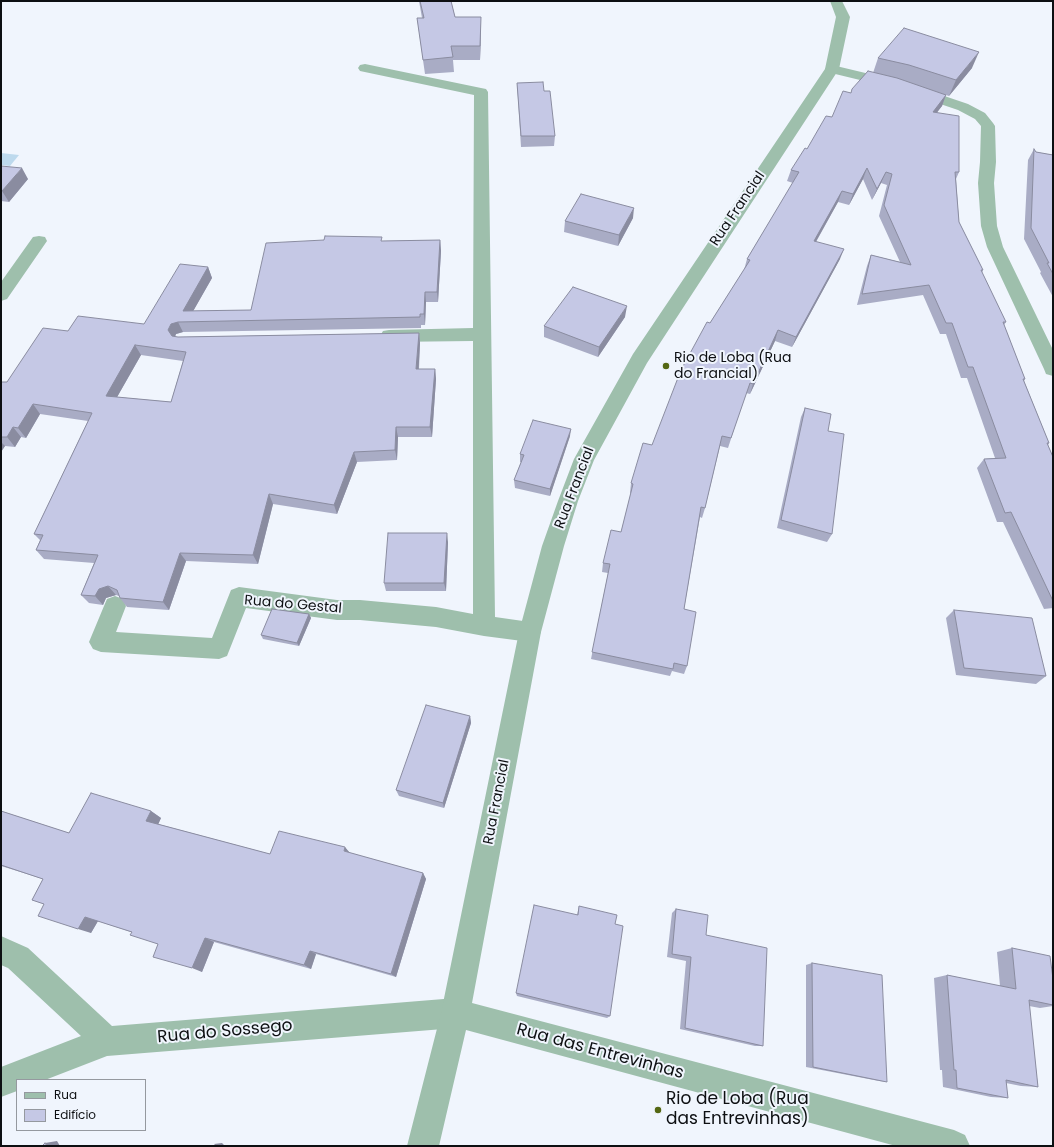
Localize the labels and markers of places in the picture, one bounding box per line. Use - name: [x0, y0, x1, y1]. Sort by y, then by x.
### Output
- place label: Rio de Loba (Rua do Francial): [674, 350, 792, 382]
- marker: Rio de Loba (Rua do Francial): [661, 361, 671, 371]
- place label: Rio de Loba (Rua das Entrevinhas): [666, 1090, 809, 1130]
- marker: Rio de Loba (Rua das Entrevinhas): [653, 1105, 663, 1115]

